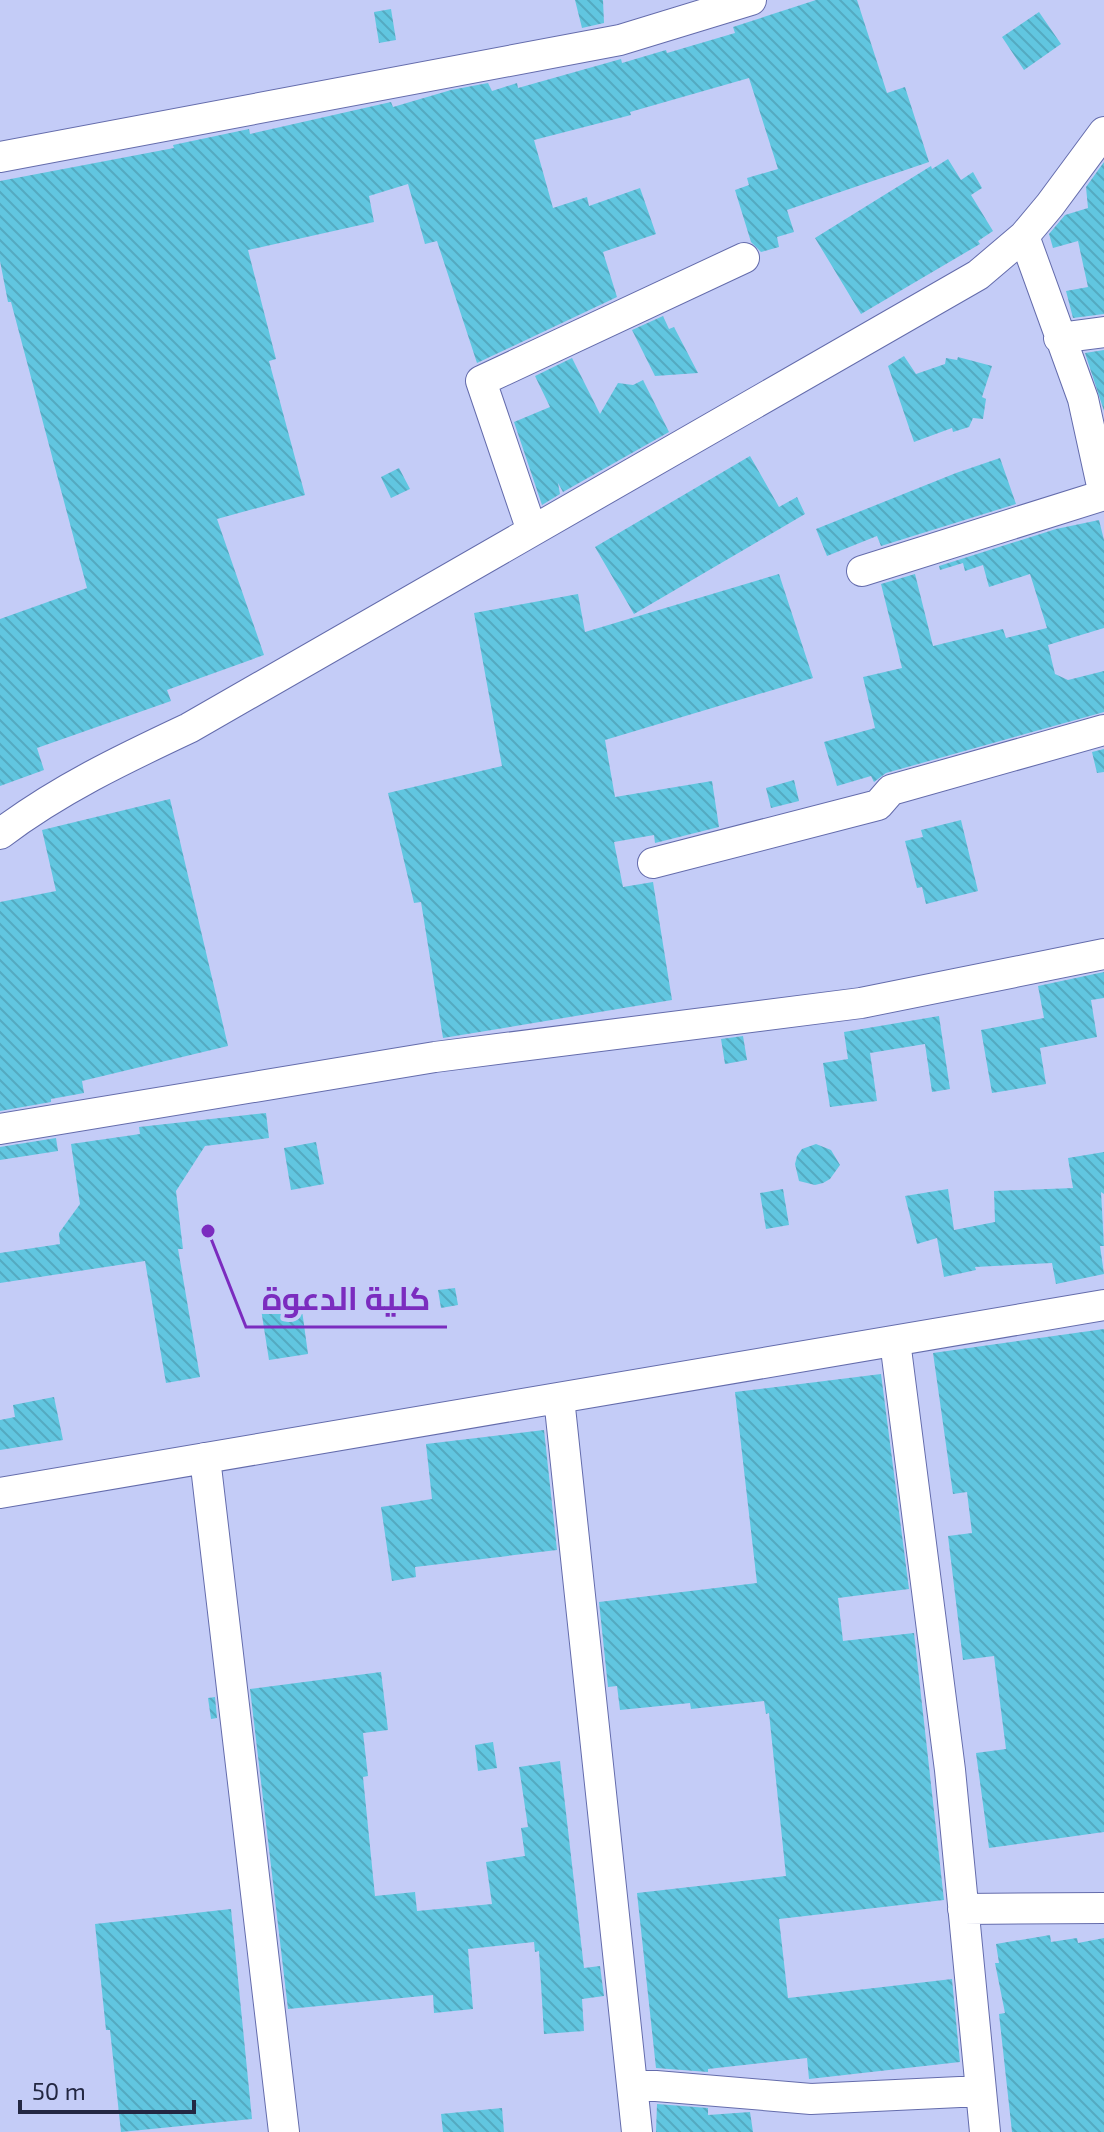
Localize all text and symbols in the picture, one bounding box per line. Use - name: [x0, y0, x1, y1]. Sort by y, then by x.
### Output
- callout: كلية الدعوة: [246, 1271, 447, 1327]
- text: كلية الدعوة: [262, 1278, 430, 1318]
- scale bar: [20, 2064, 194, 2114]
- text: 50 m: [32, 2076, 86, 2105]

